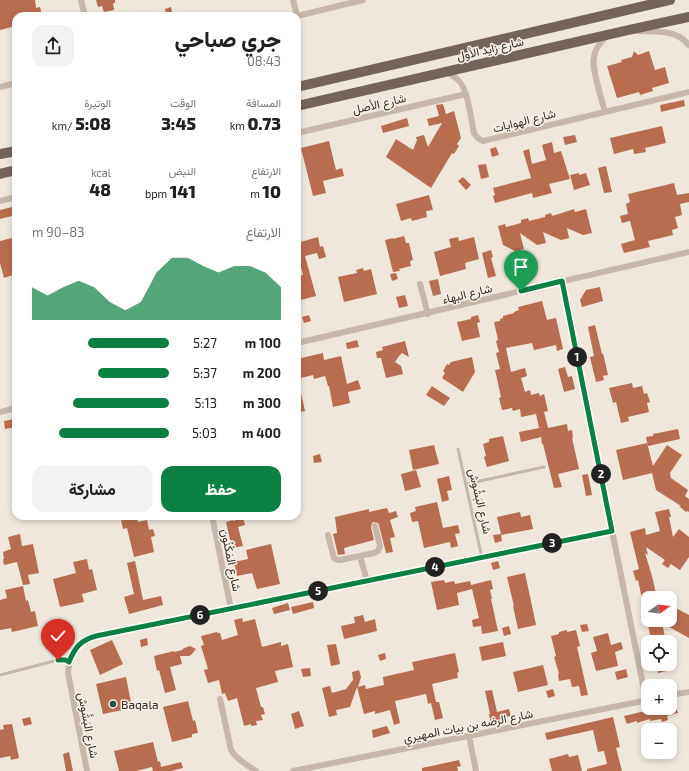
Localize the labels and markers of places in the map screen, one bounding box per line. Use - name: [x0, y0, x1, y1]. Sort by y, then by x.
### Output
- pin: [504, 250, 538, 291]
- pin: 1: [567, 347, 587, 367]
- pin: 2: [591, 464, 611, 484]
- pin: 3: [542, 533, 562, 553]
- pin: 4: [425, 557, 445, 577]
- pin: 5: [308, 581, 328, 601]
- pin: 6: [190, 605, 210, 625]
- pin: [41, 619, 75, 660]
- place label: Baqala: [121, 697, 159, 711]
- marker: Baqala: [108, 699, 118, 709]

